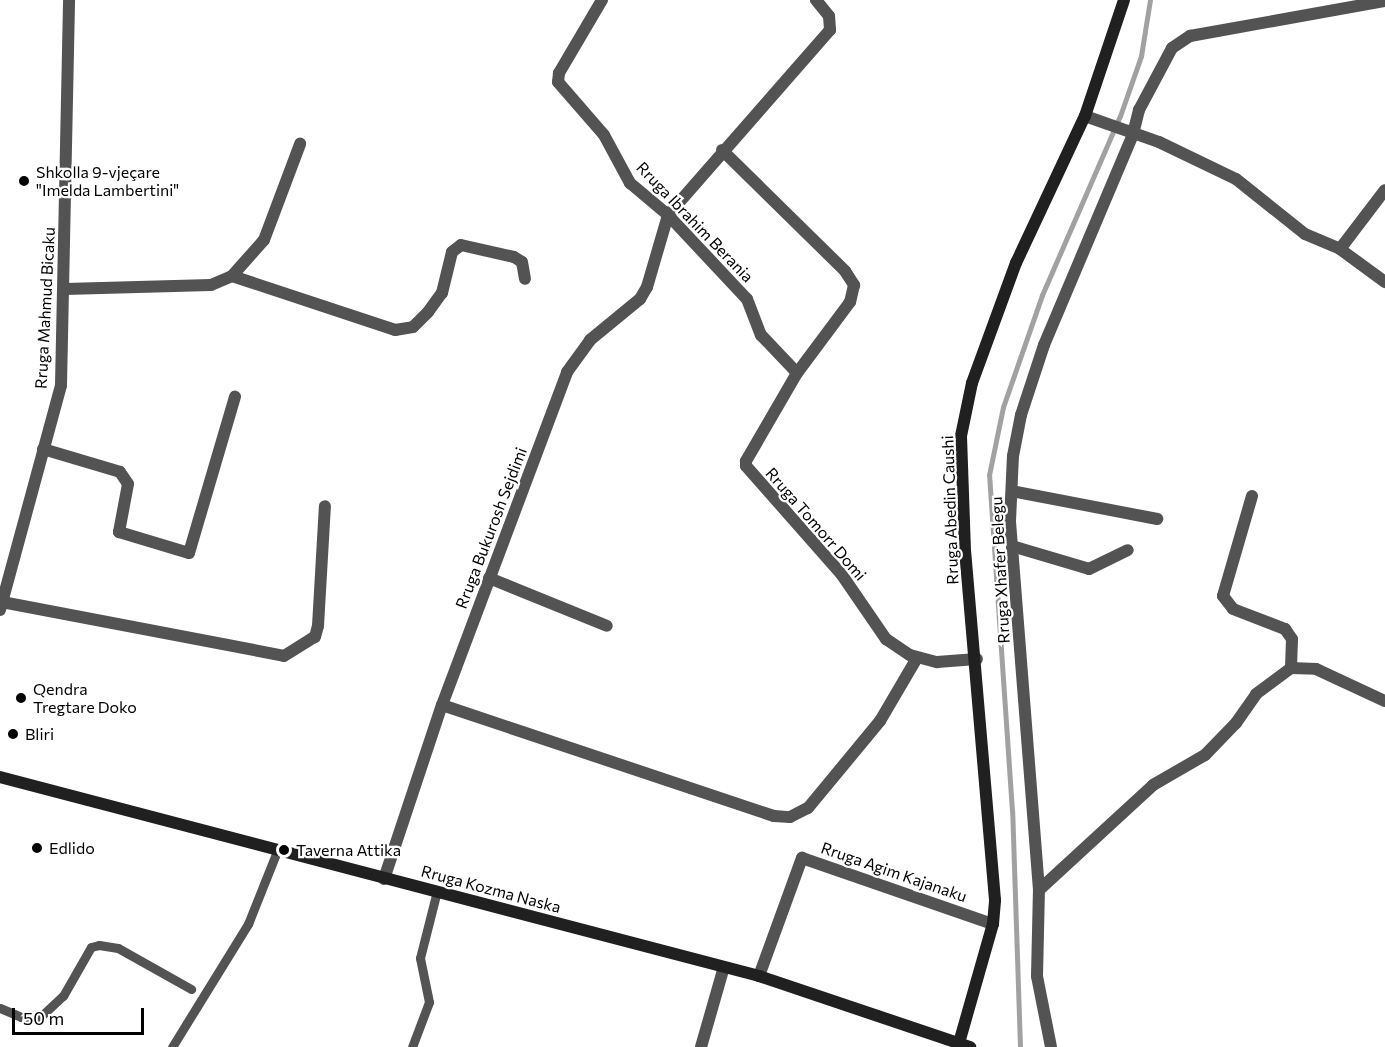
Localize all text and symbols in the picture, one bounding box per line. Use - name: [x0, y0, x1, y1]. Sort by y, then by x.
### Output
- street label: Rruga Ibrahim Berania: [633, 158, 757, 286]
- place label: Shkolla 9-vjeçare "Imelda Lambertini": [36, 162, 179, 200]
- marker: Shkolla 9-vjeçare "Imelda Lambertini": [17, 174, 31, 188]
- street label: Rruga Mahmud Bicaku: [31, 226, 59, 390]
- street label: Rruga Abedin Caushi: [938, 435, 962, 585]
- street label: Rruga Bukurosh Sejdimi: [451, 445, 531, 611]
- street label: Rruga Tomorr Domi: [762, 464, 870, 584]
- street label: Rruga Xhafer Belegu: [987, 496, 1013, 644]
- place label: Qendra Tregtare Doko: [33, 679, 137, 717]
- marker: Qendra Tregtare Doko: [14, 691, 28, 705]
- place label: Bliri: [25, 724, 54, 744]
- marker: Bliri: [6, 727, 20, 741]
- place label: Edlido: [49, 838, 95, 858]
- street label: Rruga Agim Kajanaku: [818, 838, 970, 906]
- place label: Taverna Attika: [296, 840, 401, 860]
- marker: Edlido: [30, 841, 44, 855]
- marker: Taverna Attika: [277, 843, 291, 857]
- street label: Rruga Kozma Naska: [419, 861, 563, 917]
- scale bar: [15, 996, 147, 1034]
- text: 50 m: [23, 1007, 64, 1029]

